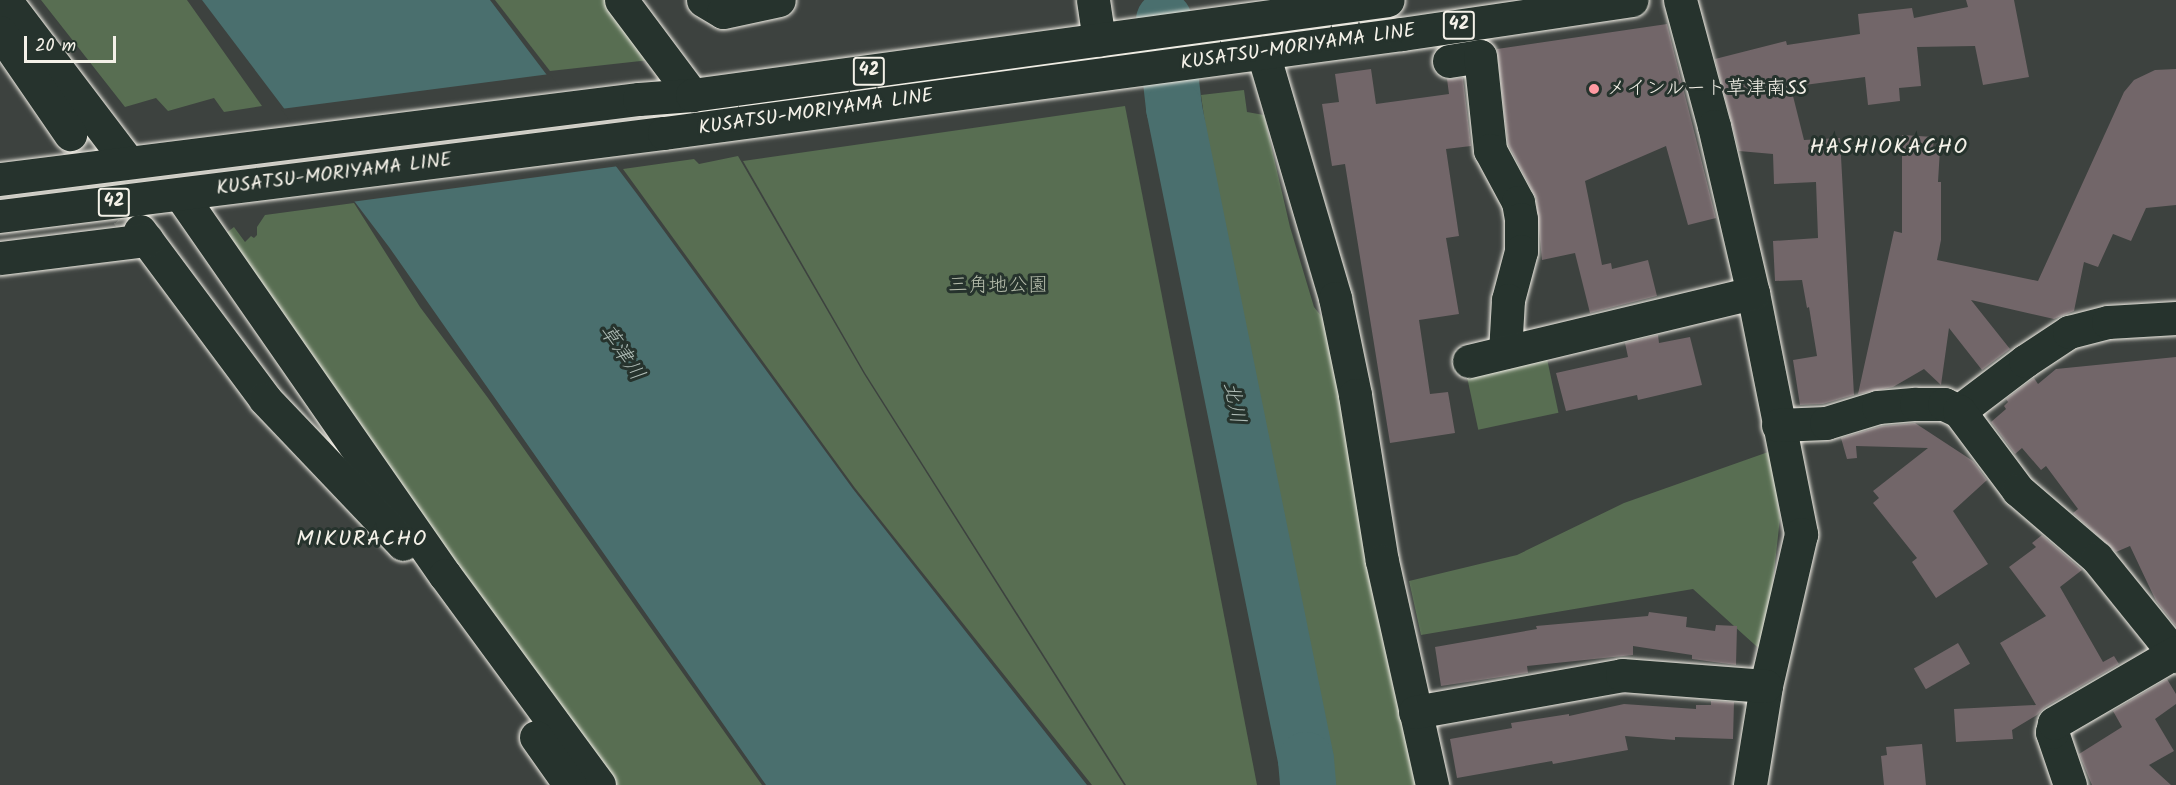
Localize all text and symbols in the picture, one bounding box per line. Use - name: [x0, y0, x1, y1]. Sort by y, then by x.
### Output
- road number: 42: [1442, 10, 1476, 40]
- street label: KUSATSU-MORIYAMA LINE: [1179, 20, 1417, 76]
- scale bar: [27, 24, 118, 62]
- text: 20 m: [35, 32, 76, 61]
- road number: 42: [852, 56, 886, 86]
- place label: メインルート草津南SS: [1606, 77, 1808, 101]
- marker: メインルート草津南SS: [1587, 82, 1601, 96]
- street label: KUSATSU-MORIYAMA LINE: [697, 85, 935, 141]
- district label: HASHIOKACHO: [1809, 135, 1969, 161]
- street label: KUSATSU-MORIYAMA LINE: [215, 149, 453, 201]
- road number: 42: [98, 187, 130, 217]
- park label: 三角地公園: [948, 274, 1048, 298]
- water label: 草津川: [593, 320, 649, 386]
- water label: 北川: [1217, 380, 1249, 426]
- district label: MIKURACHO: [296, 527, 428, 553]

